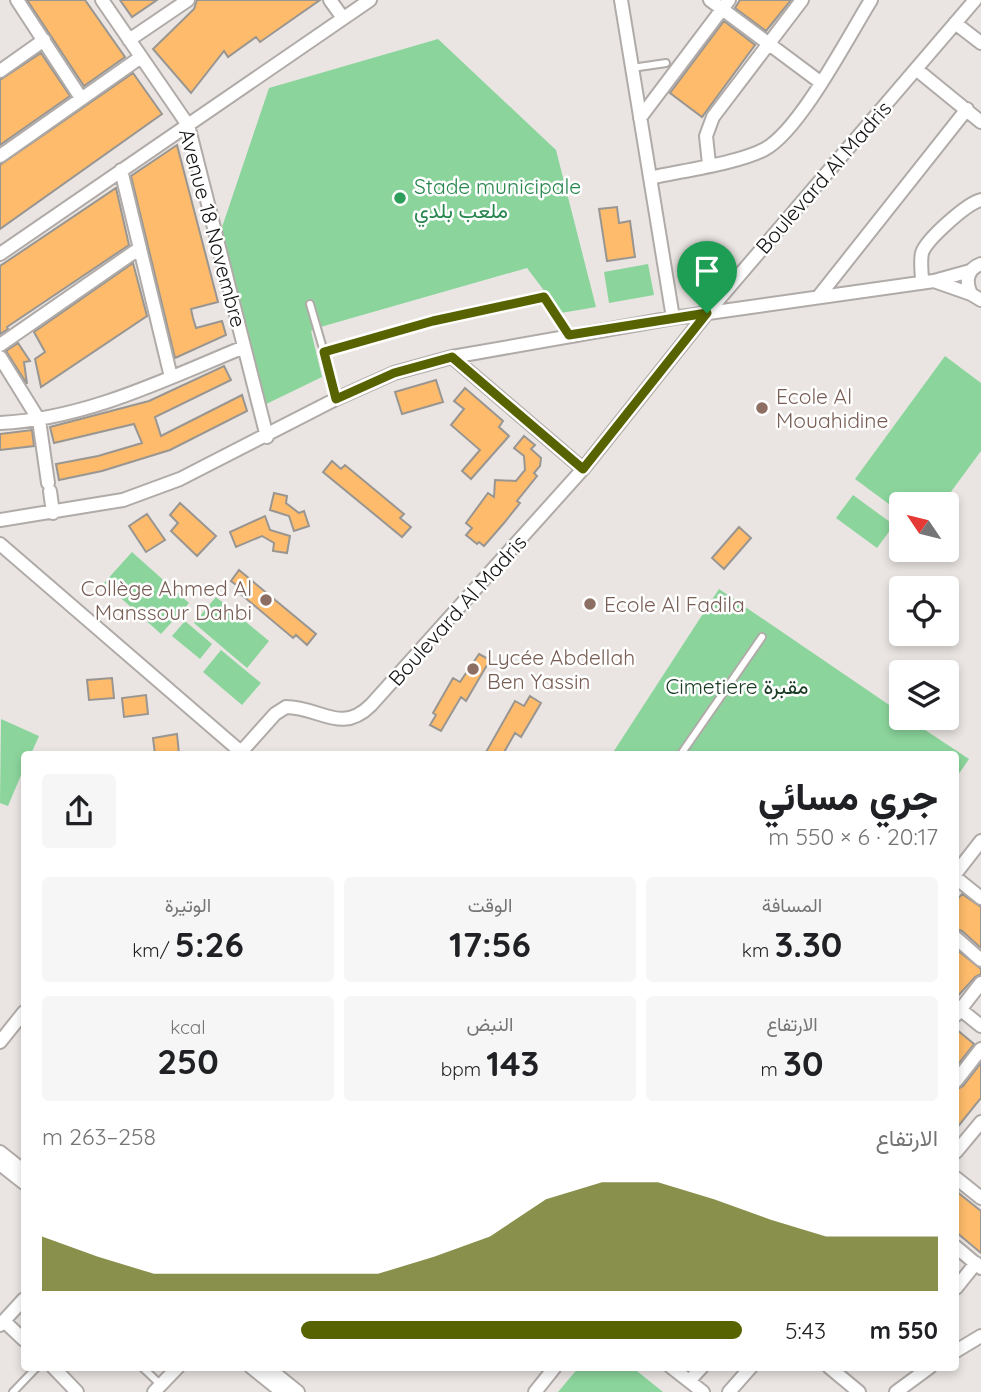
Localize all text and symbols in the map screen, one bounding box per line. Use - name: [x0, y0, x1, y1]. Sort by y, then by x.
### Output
- street label: Boulevard Al Madris: [750, 95, 896, 259]
- street label: Avenue 18 Novembre: [174, 126, 252, 330]
- place label: Stade municipale ملعب بلدي: [414, 173, 581, 228]
- marker: Stade municipale ملعب بلدي: [392, 190, 408, 206]
- pin: [677, 241, 737, 313]
- icon: arrive: [688, 252, 726, 290]
- place label: Ecole Al Mouahidine: [776, 383, 888, 433]
- marker: Ecole Al Mouahidine: [754, 400, 770, 416]
- north arrow: [889, 492, 959, 562]
- map controls: [889, 492, 959, 730]
- street label: Boulevard Al Madris: [382, 529, 532, 691]
- place label: Collège Ahmed Al Manssour Dahbi: [81, 575, 252, 625]
- button: locate: [889, 576, 959, 646]
- place label: Ecole Al Fadila: [604, 591, 745, 617]
- marker: Collège Ahmed Al Manssour Dahbi: [258, 592, 274, 608]
- marker: Ecole Al Fadila: [582, 596, 598, 612]
- place label: Lycée Abdellah Ben Yassin: [487, 644, 635, 694]
- button: layers: [889, 660, 959, 730]
- marker: Lycée Abdellah Ben Yassin: [465, 661, 481, 677]
- park label: Cimetiere مقبرة: [665, 673, 809, 700]
- text: جري مسائي: [758, 772, 938, 820]
- button: share: [42, 774, 116, 848]
- text: 20:17 · 6 × 550 m: [768, 822, 938, 851]
- text: الوتيرة: [165, 893, 211, 917]
- text: الوقت: [468, 893, 512, 917]
- text: المسافة: [762, 893, 822, 917]
- text: 5:26: [175, 922, 244, 966]
- text: 17:56: [449, 922, 531, 966]
- text: 3.30: [774, 922, 842, 966]
- text: /km: [132, 938, 175, 962]
- text: km: [742, 938, 774, 962]
- text: النبض: [466, 1012, 514, 1036]
- text: الارتفاع: [766, 1012, 818, 1036]
- text: kcal: [170, 1015, 206, 1039]
- text: 250: [157, 1039, 219, 1083]
- text: 143: [486, 1041, 539, 1085]
- text: 30: [783, 1041, 823, 1085]
- text: bpm: [441, 1057, 486, 1081]
- text: m: [761, 1057, 783, 1081]
- text: 258–263 m: [42, 1122, 156, 1151]
- text: الارتفاع: [876, 1123, 938, 1152]
- text: 5:43: [785, 1316, 826, 1345]
- text: 550 m: [870, 1316, 938, 1345]

